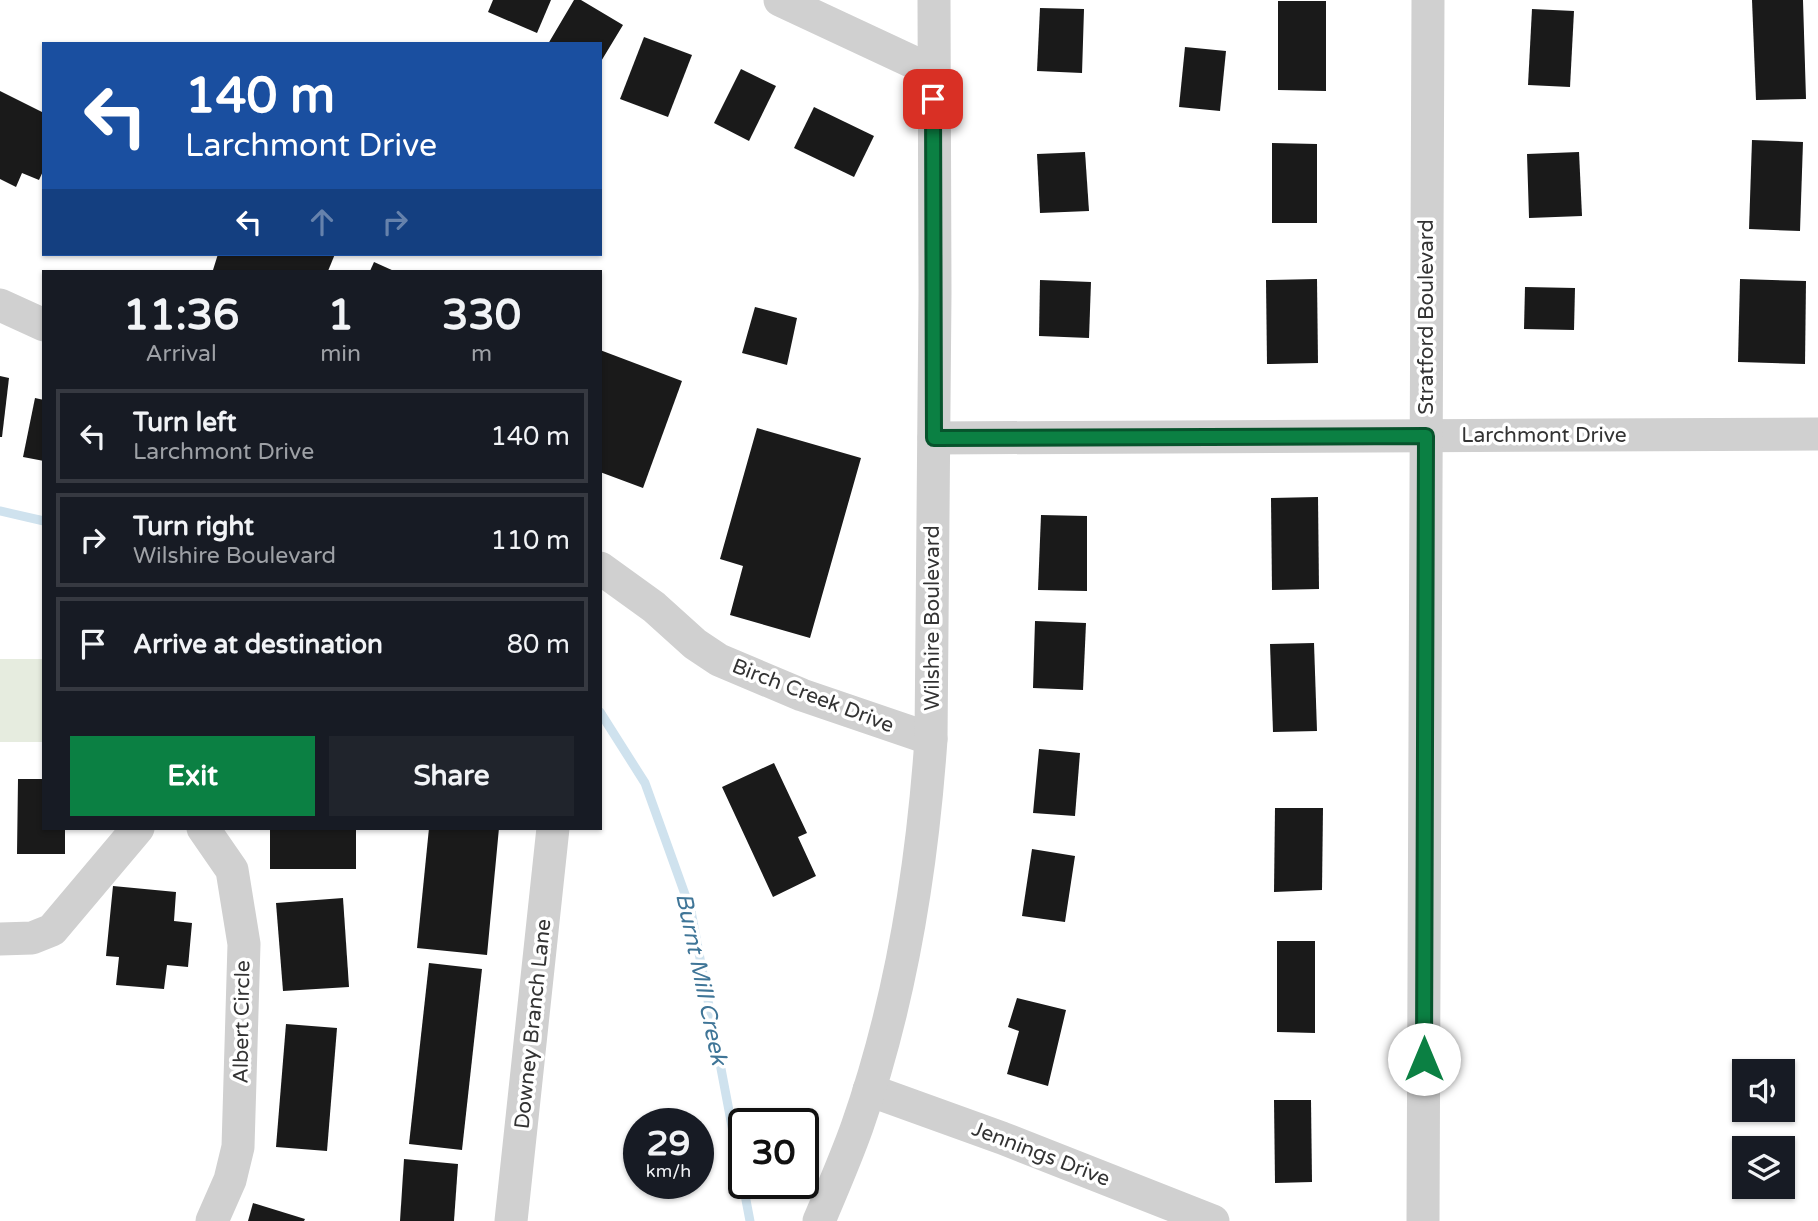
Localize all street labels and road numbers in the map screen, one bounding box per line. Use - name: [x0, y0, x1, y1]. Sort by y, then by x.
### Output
- street label: Stratford Boulevard: [1414, 219, 1439, 415]
- street label: Larchmont Drive: [1461, 423, 1627, 448]
- street label: Wilshire Boulevard: [920, 525, 945, 711]
- street label: Birch Creek Drive: [729, 654, 898, 738]
- street label: Downey Branch Lane: [510, 918, 556, 1130]
- street label: Albert Circle: [228, 960, 256, 1084]
- street label: Jennings Drive: [968, 1116, 1114, 1192]

